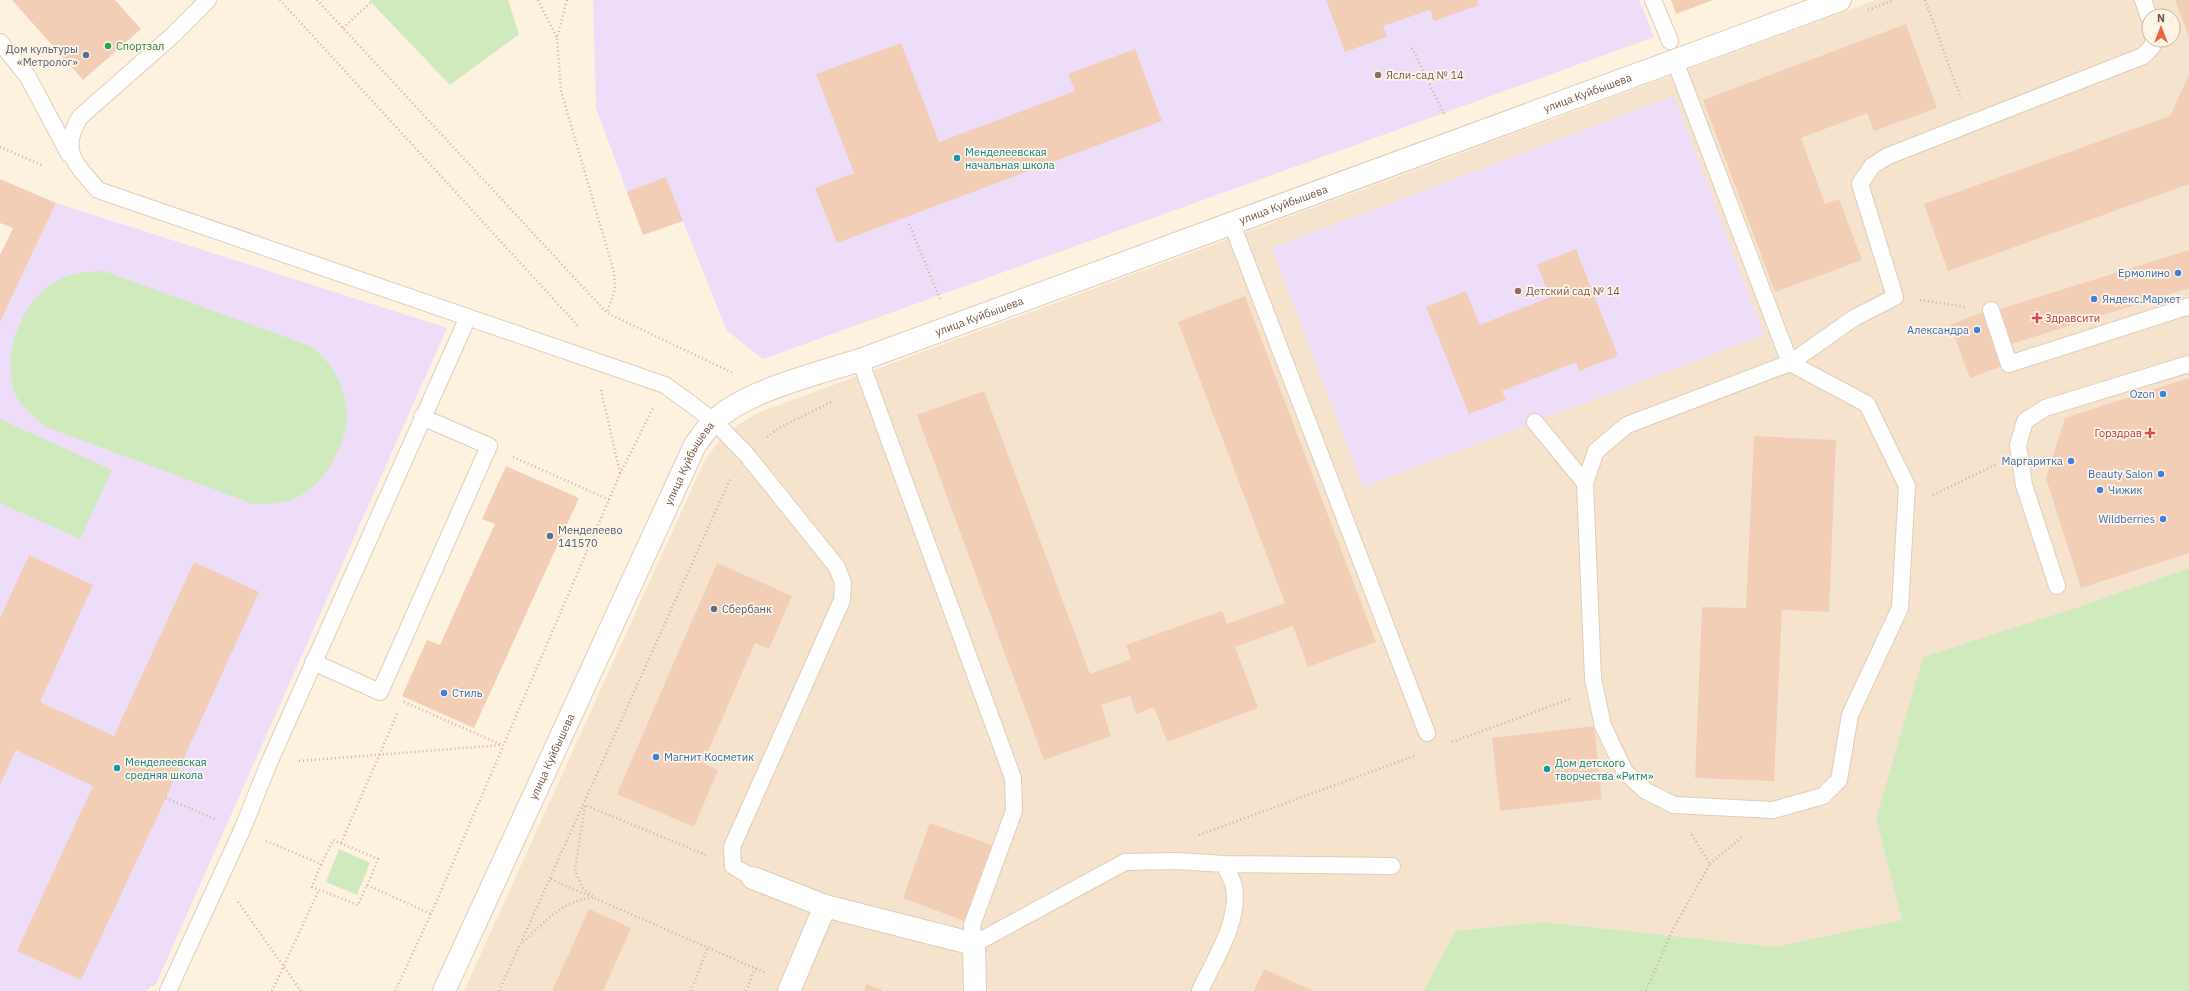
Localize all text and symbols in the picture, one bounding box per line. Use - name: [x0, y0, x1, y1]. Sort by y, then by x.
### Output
- north arrow: [2141, 8, 2181, 48]
- text: N: [2157, 11, 2165, 25]
- place label: Спортзал: [116, 39, 164, 53]
- marker: Спортзал: [103, 41, 113, 51]
- place label: Дом культуры «Метролог»: [6, 42, 78, 69]
- marker: Дом культуры «Метролог»: [81, 50, 91, 60]
- place label: Ясли-сад № 14: [1386, 68, 1464, 82]
- marker: Ясли-сад № 14: [1373, 70, 1383, 80]
- street label: улица Куйбышева: [1541, 70, 1634, 115]
- place label: Менделеевская начальная школа: [965, 145, 1055, 172]
- marker: Менделеевская начальная школа: [952, 153, 962, 163]
- street label: улица Куйбышева: [1237, 182, 1330, 227]
- place label: Ермолино: [2118, 266, 2170, 280]
- marker: Ермолино: [2173, 268, 2183, 278]
- place label: Детский сад № 14: [1526, 284, 1620, 298]
- marker: Детский сад № 14: [1513, 286, 1523, 296]
- place label: Яндекс.Маркет: [2102, 292, 2181, 306]
- street label: улица Куйбышева: [933, 294, 1025, 339]
- marker: Яндекс.Маркет: [2089, 294, 2099, 304]
- place label: Здравсити: [2045, 311, 2100, 325]
- marker: Здравсити: [2032, 313, 2042, 323]
- place label: Александра: [1907, 323, 1969, 337]
- marker: Александра: [1972, 325, 1982, 335]
- place label: Ozon: [2130, 387, 2155, 401]
- marker: Ozon: [2158, 389, 2168, 399]
- street label: улица Куйбышева: [661, 418, 717, 507]
- place label: Горздрав: [2095, 426, 2142, 440]
- marker: Горздрав: [2145, 428, 2155, 438]
- place label: Маргаритка: [2001, 454, 2063, 468]
- marker: Маргаритка: [2066, 456, 2076, 466]
- place label: Beauty Salon: [2088, 467, 2153, 481]
- marker: Beauty Salon: [2156, 469, 2166, 479]
- place label: Чижик: [2108, 483, 2143, 497]
- marker: Чижик: [2095, 485, 2105, 495]
- place label: Wildberries: [2098, 512, 2155, 526]
- marker: Wildberries: [2158, 514, 2168, 524]
- place label: Менделеево 141570: [558, 523, 623, 550]
- marker: Менделеево 141570: [545, 531, 555, 541]
- place label: Сбербанк: [722, 602, 772, 616]
- marker: Сбербанк: [709, 604, 719, 614]
- place label: Стиль: [452, 686, 483, 700]
- marker: Стиль: [439, 688, 449, 698]
- street label: улица Куйбышева: [526, 711, 578, 802]
- place label: Магнит Косметик: [664, 750, 754, 764]
- marker: Магнит Косметик: [651, 752, 661, 762]
- place label: Менделеевская средняя школа: [125, 755, 207, 782]
- place label: Дом детского творчества «Ритм»: [1555, 756, 1654, 783]
- marker: Менделеевская средняя школа: [112, 763, 122, 773]
- marker: Дом детского творчества «Ритм»: [1542, 764, 1552, 774]

